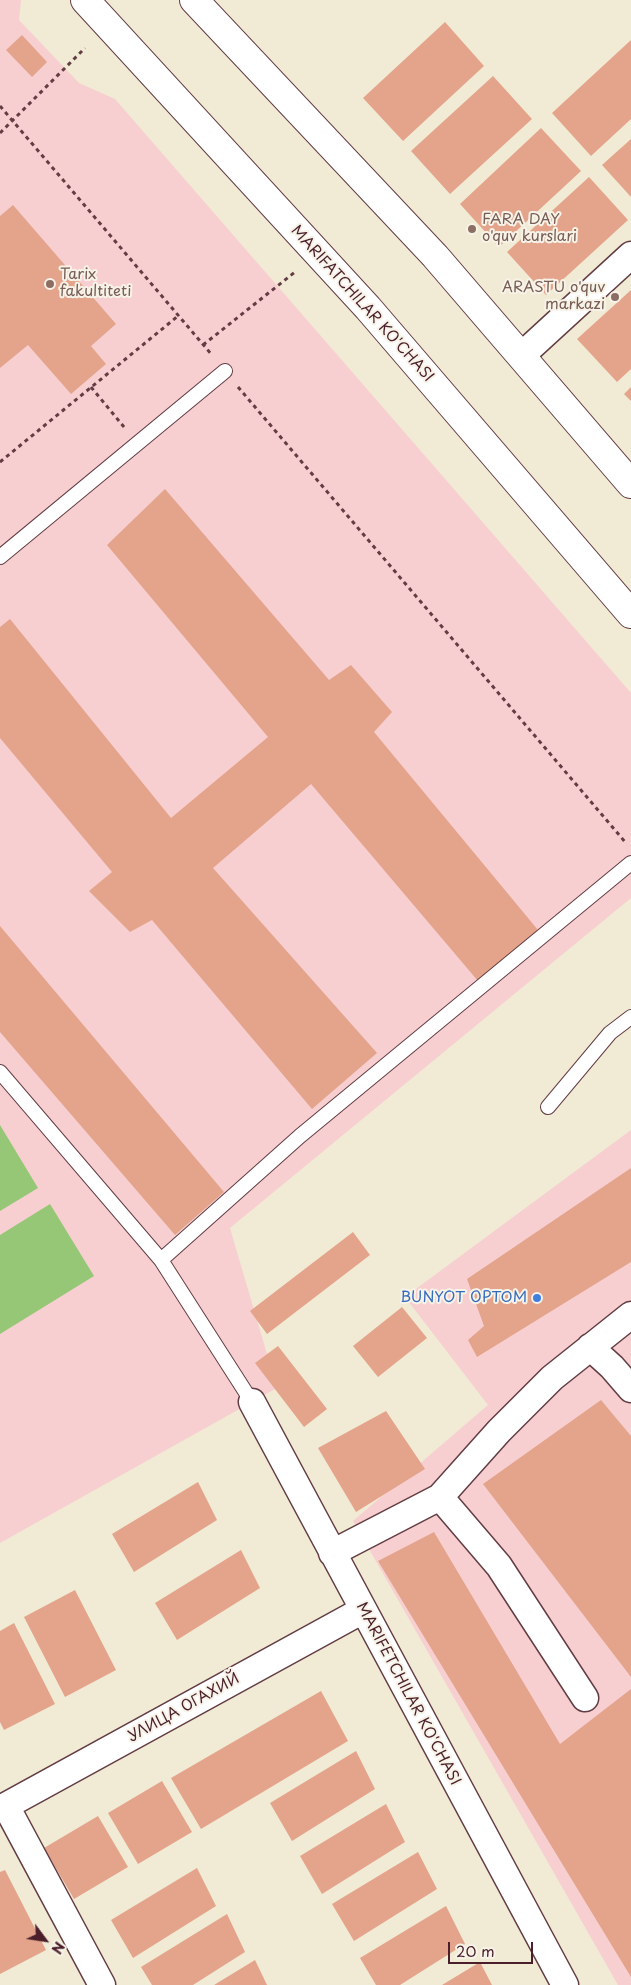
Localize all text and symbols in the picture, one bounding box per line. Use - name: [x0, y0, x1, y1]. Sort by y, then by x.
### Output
- place label: FARA DAY o'quv kurslari: [482, 211, 577, 246]
- street label: MARIFATCHILAR KO'CHASI: [287, 222, 437, 386]
- marker: FARA DAY o'quv kurslari: [466, 223, 478, 235]
- place label: Tarix fakultiteti: [60, 266, 131, 301]
- marker: Tarix fakultiteti: [44, 278, 56, 290]
- place label: ARASTU o'quv markazi: [502, 279, 605, 314]
- marker: ARASTU o'quv markazi: [609, 291, 621, 303]
- place label: BUNYOT OPTOM: [400, 1289, 527, 1307]
- marker: BUNYOT OPTOM: [531, 1292, 543, 1304]
- street label: MARIFETCHILAR KO'CHASI: [352, 1599, 464, 1789]
- street label: УЛИЦА ОГАХИЙ: [125, 1670, 243, 1746]
- north arrow: [20, 1915, 70, 1965]
- scale bar: [451, 1932, 536, 1964]
- text: N: [46, 1938, 70, 1958]
- text: 20 m: [456, 1939, 495, 1962]

